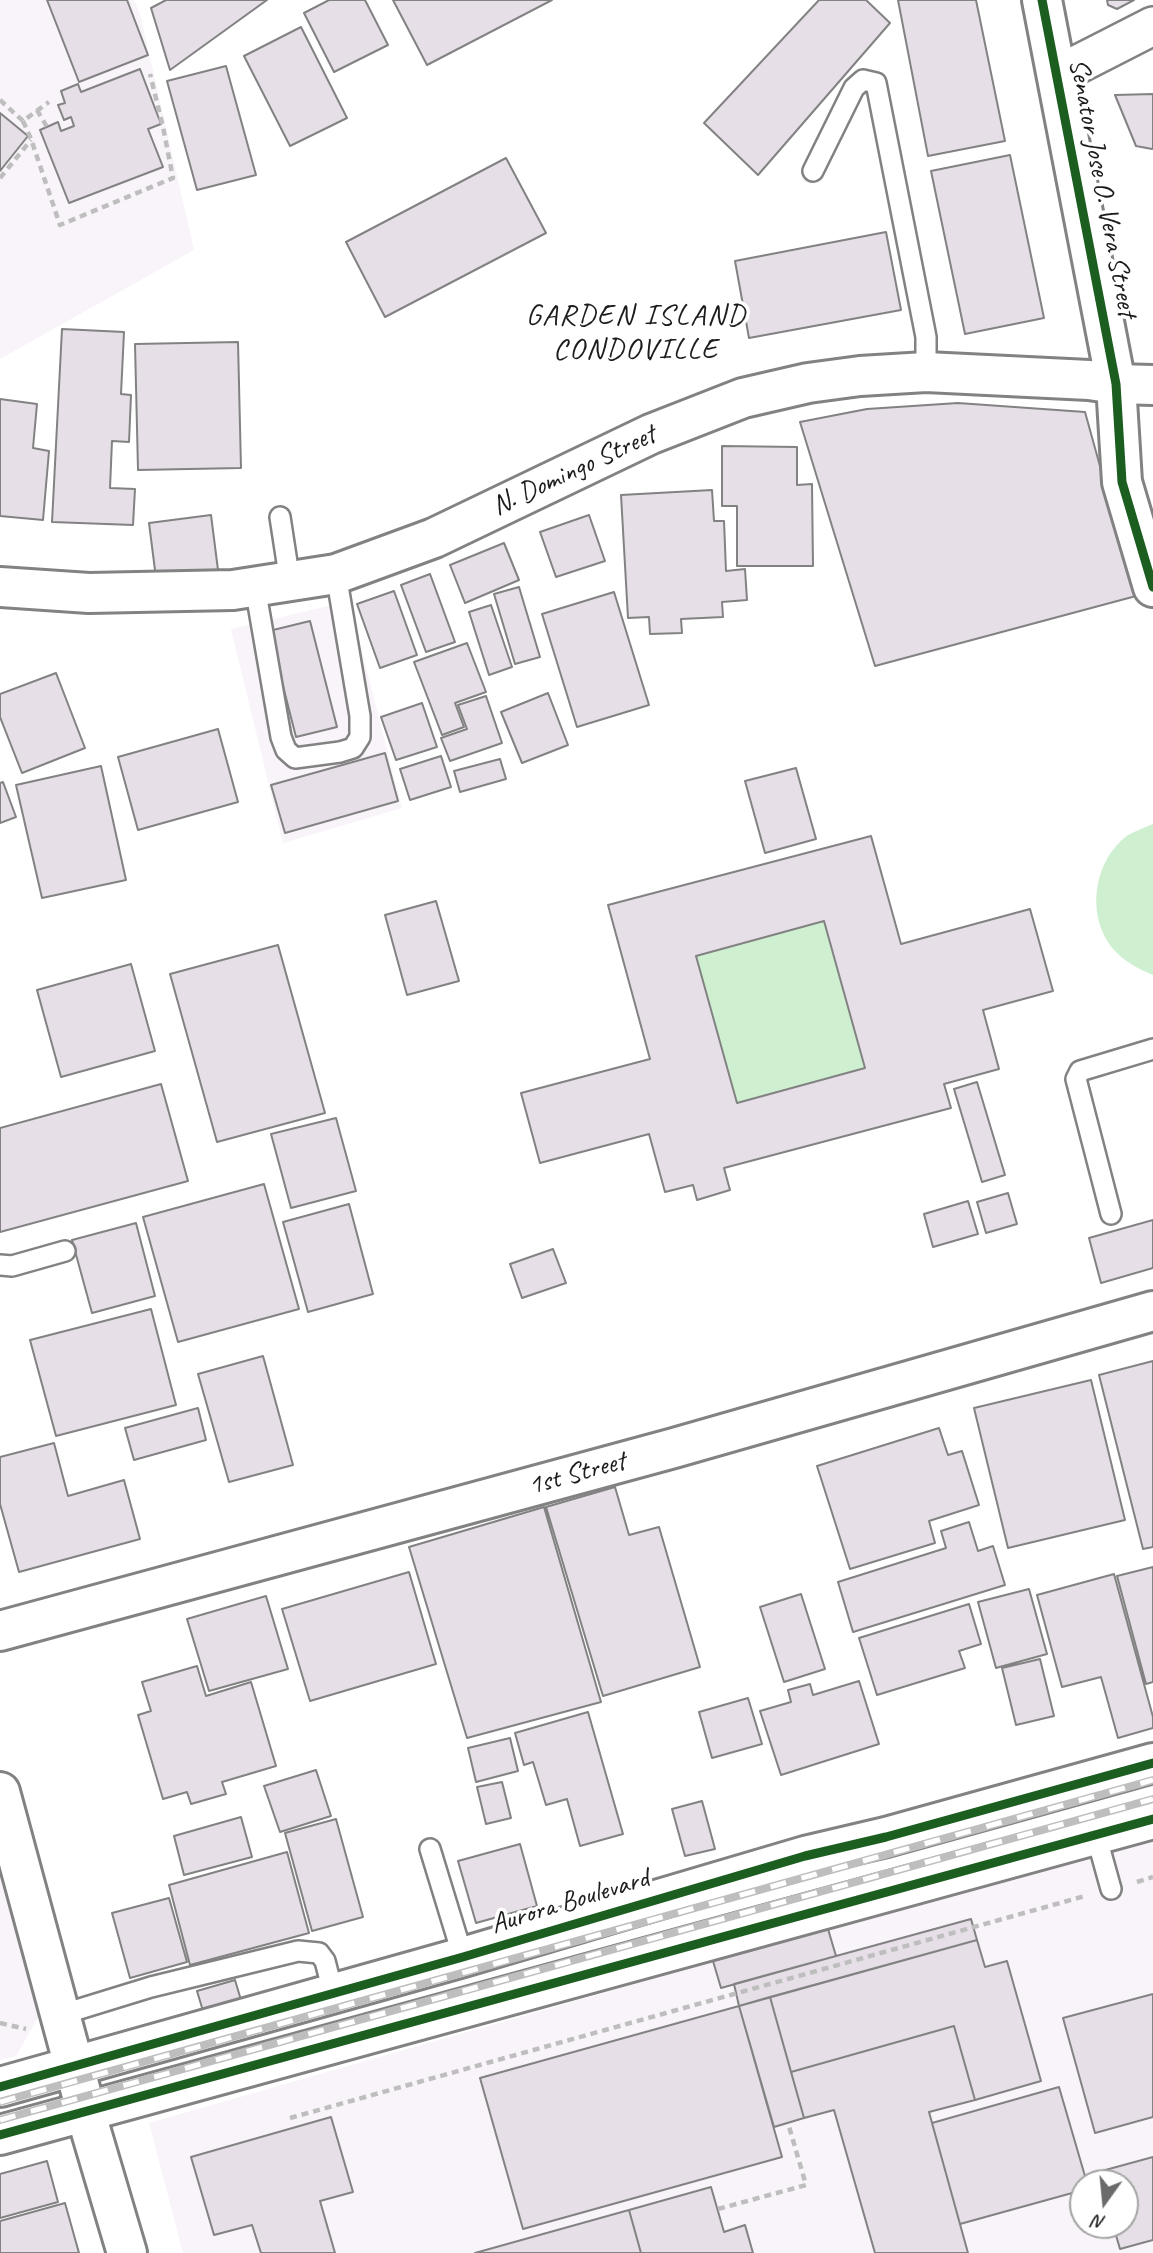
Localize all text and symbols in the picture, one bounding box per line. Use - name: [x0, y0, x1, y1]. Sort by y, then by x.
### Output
- street label: Senator Jose O. Vera Street: [1060, 56, 1144, 320]
- district label: GARDEN ISLAND CONDOVILLE: [530, 298, 742, 368]
- street label: N. Domingo Street: [487, 418, 661, 524]
- street label: 1st Street: [525, 1445, 629, 1503]
- street label: Aurora Boulevard: [487, 1862, 653, 1942]
- north arrow: [1069, 2169, 1139, 2239]
- text: N: [1090, 2209, 1108, 2235]

